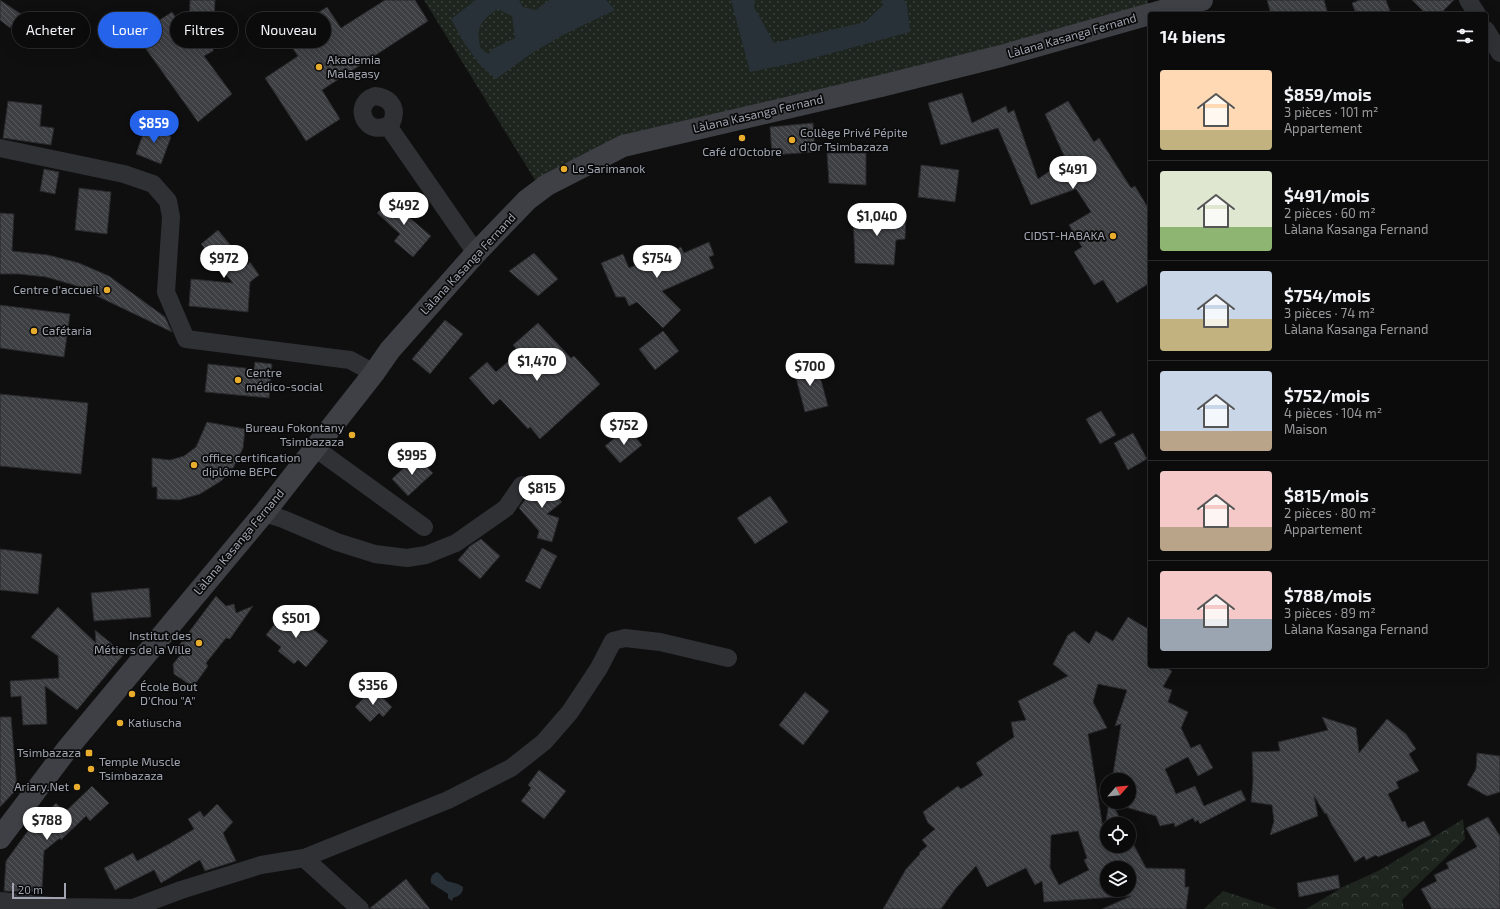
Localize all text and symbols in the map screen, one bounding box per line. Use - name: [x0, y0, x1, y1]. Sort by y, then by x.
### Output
- street label: Làlana Kasanga Fernand: [1006, 10, 1138, 60]
- chip: Acheter: [12, 12, 90, 48]
- chip: Louer: [98, 12, 162, 48]
- chip: Filtres: [170, 12, 238, 48]
- chip: Nouveau: [246, 12, 331, 48]
- icon: filters: [1454, 25, 1476, 47]
- text: 14 biens: [1160, 26, 1225, 46]
- place label: Akademia Malagasy: [327, 52, 381, 80]
- marker: Akademia Malagasy: [314, 62, 324, 72]
- text: $859/mois: [1284, 84, 1371, 104]
- icon: home: [1192, 86, 1240, 134]
- street label: Làlana Kasanga Fernand: [691, 91, 824, 135]
- text: 3 pièces · 101 m²: [1284, 104, 1378, 120]
- pin: $859: [130, 110, 178, 144]
- text: $859: [139, 115, 169, 131]
- text: Appartement: [1284, 120, 1362, 136]
- place label: Collège Privé Pépite d'Or Tsimbazaza: [800, 125, 908, 153]
- marker: Café d'Octobre: [737, 133, 747, 143]
- marker: Collège Privé Pépite d'Or Tsimbazaza: [787, 135, 797, 145]
- place label: Café d'Octobre: [702, 144, 782, 158]
- pin: $491: [1049, 156, 1097, 190]
- place label: Le Sarimanok: [572, 161, 645, 175]
- text: $491: [1058, 161, 1088, 177]
- marker: Le Sarimanok: [559, 164, 569, 174]
- text: $491/mois: [1284, 185, 1370, 205]
- icon: home: [1192, 187, 1240, 235]
- pin: $492: [380, 192, 428, 226]
- text: $492: [388, 197, 420, 213]
- pin: $1,040: [844, 203, 910, 237]
- text: 2 pièces · 60 m²: [1284, 205, 1376, 221]
- text: $1,040: [857, 208, 898, 224]
- street label: Làlana Kasanga Fernand: [417, 210, 518, 317]
- text: Làlana Kasanga Fernand: [1284, 221, 1428, 237]
- place label: CIDST-HABAKA: [1024, 228, 1106, 242]
- marker: CIDST-HABAKA: [1108, 231, 1118, 241]
- pin: $972: [200, 245, 248, 279]
- pin: $754: [633, 245, 681, 279]
- text: $972: [209, 250, 239, 266]
- text: $754: [642, 250, 672, 266]
- place label: Centre d'accueil: [13, 282, 99, 296]
- marker: Centre d'accueil: [102, 285, 112, 295]
- text: $754/mois: [1284, 285, 1371, 305]
- icon: home: [1192, 287, 1240, 335]
- text: 3 pièces · 74 m²: [1284, 305, 1375, 321]
- text: Làlana Kasanga Fernand: [1284, 321, 1428, 337]
- place label: Cafétaria: [42, 323, 92, 337]
- marker: Cafétaria: [29, 326, 39, 336]
- pin: $1,470: [504, 348, 570, 382]
- text: $1,470: [517, 353, 557, 369]
- pin: $700: [786, 353, 834, 387]
- text: $700: [795, 358, 825, 374]
- place label: Centre médico-social: [246, 365, 323, 393]
- marker: Centre médico-social: [233, 375, 243, 385]
- text: $752/mois: [1284, 385, 1370, 405]
- icon: home: [1192, 387, 1240, 435]
- text: 4 pièces · 104 m²: [1284, 405, 1382, 421]
- pin: $752: [600, 412, 648, 446]
- text: $752: [609, 417, 639, 433]
- place label: Bureau Fokontany Tsimbazaza: [245, 420, 345, 448]
- text: Maison: [1284, 421, 1327, 437]
- marker: Bureau Fokontany Tsimbazaza: [347, 430, 357, 440]
- pin: $995: [388, 442, 436, 476]
- text: $995: [397, 447, 427, 463]
- place label: office certification diplôme BEPC: [202, 450, 301, 478]
- marker: office certification diplôme BEPC: [189, 460, 199, 470]
- pin: $815: [518, 475, 566, 509]
- text: $815: [528, 480, 556, 496]
- text: $815/mois: [1284, 485, 1369, 505]
- street label: Làlana Kasanga Fernand: [190, 486, 286, 597]
- icon: home: [1192, 487, 1240, 535]
- text: 2 pièces · 80 m²: [1284, 505, 1376, 521]
- text: Appartement: [1284, 521, 1362, 537]
- text: $788/mois: [1284, 585, 1372, 605]
- icon: home: [1192, 587, 1240, 635]
- pin: $501: [272, 605, 320, 639]
- text: 3 pièces · 89 m²: [1284, 605, 1376, 621]
- text: $501: [282, 610, 310, 626]
- text: Làlana Kasanga Fernand: [1284, 621, 1428, 637]
- place label: Institut des Métiers de la Ville: [94, 628, 191, 656]
- marker: Institut des Métiers de la Ville: [194, 638, 204, 648]
- pin: $356: [349, 672, 397, 706]
- text: $356: [358, 677, 388, 693]
- place label: École Bout D'Chou "A": [140, 679, 198, 707]
- marker: École Bout D'Chou "A": [127, 689, 137, 699]
- place label: Katiuscha: [128, 715, 182, 729]
- marker: Katiuscha: [115, 718, 125, 728]
- place label: Tsimbazaza: [17, 745, 81, 759]
- marker: Tsimbazaza: [84, 748, 94, 758]
- place label: Temple Muscle Tsimbazaza: [99, 754, 181, 782]
- marker: Temple Muscle Tsimbazaza: [86, 764, 96, 774]
- north arrow: [1100, 773, 1136, 809]
- map controls: [1100, 773, 1136, 897]
- place label: Ariary.Net: [14, 779, 69, 793]
- marker: Ariary.Net: [72, 782, 82, 792]
- pin: $788: [23, 807, 71, 841]
- text: $788: [32, 812, 62, 828]
- button: locate: [1100, 817, 1136, 853]
- button: layers: [1100, 861, 1136, 897]
- scale bar: [12, 881, 66, 900]
- text: 20 m: [18, 883, 43, 896]

